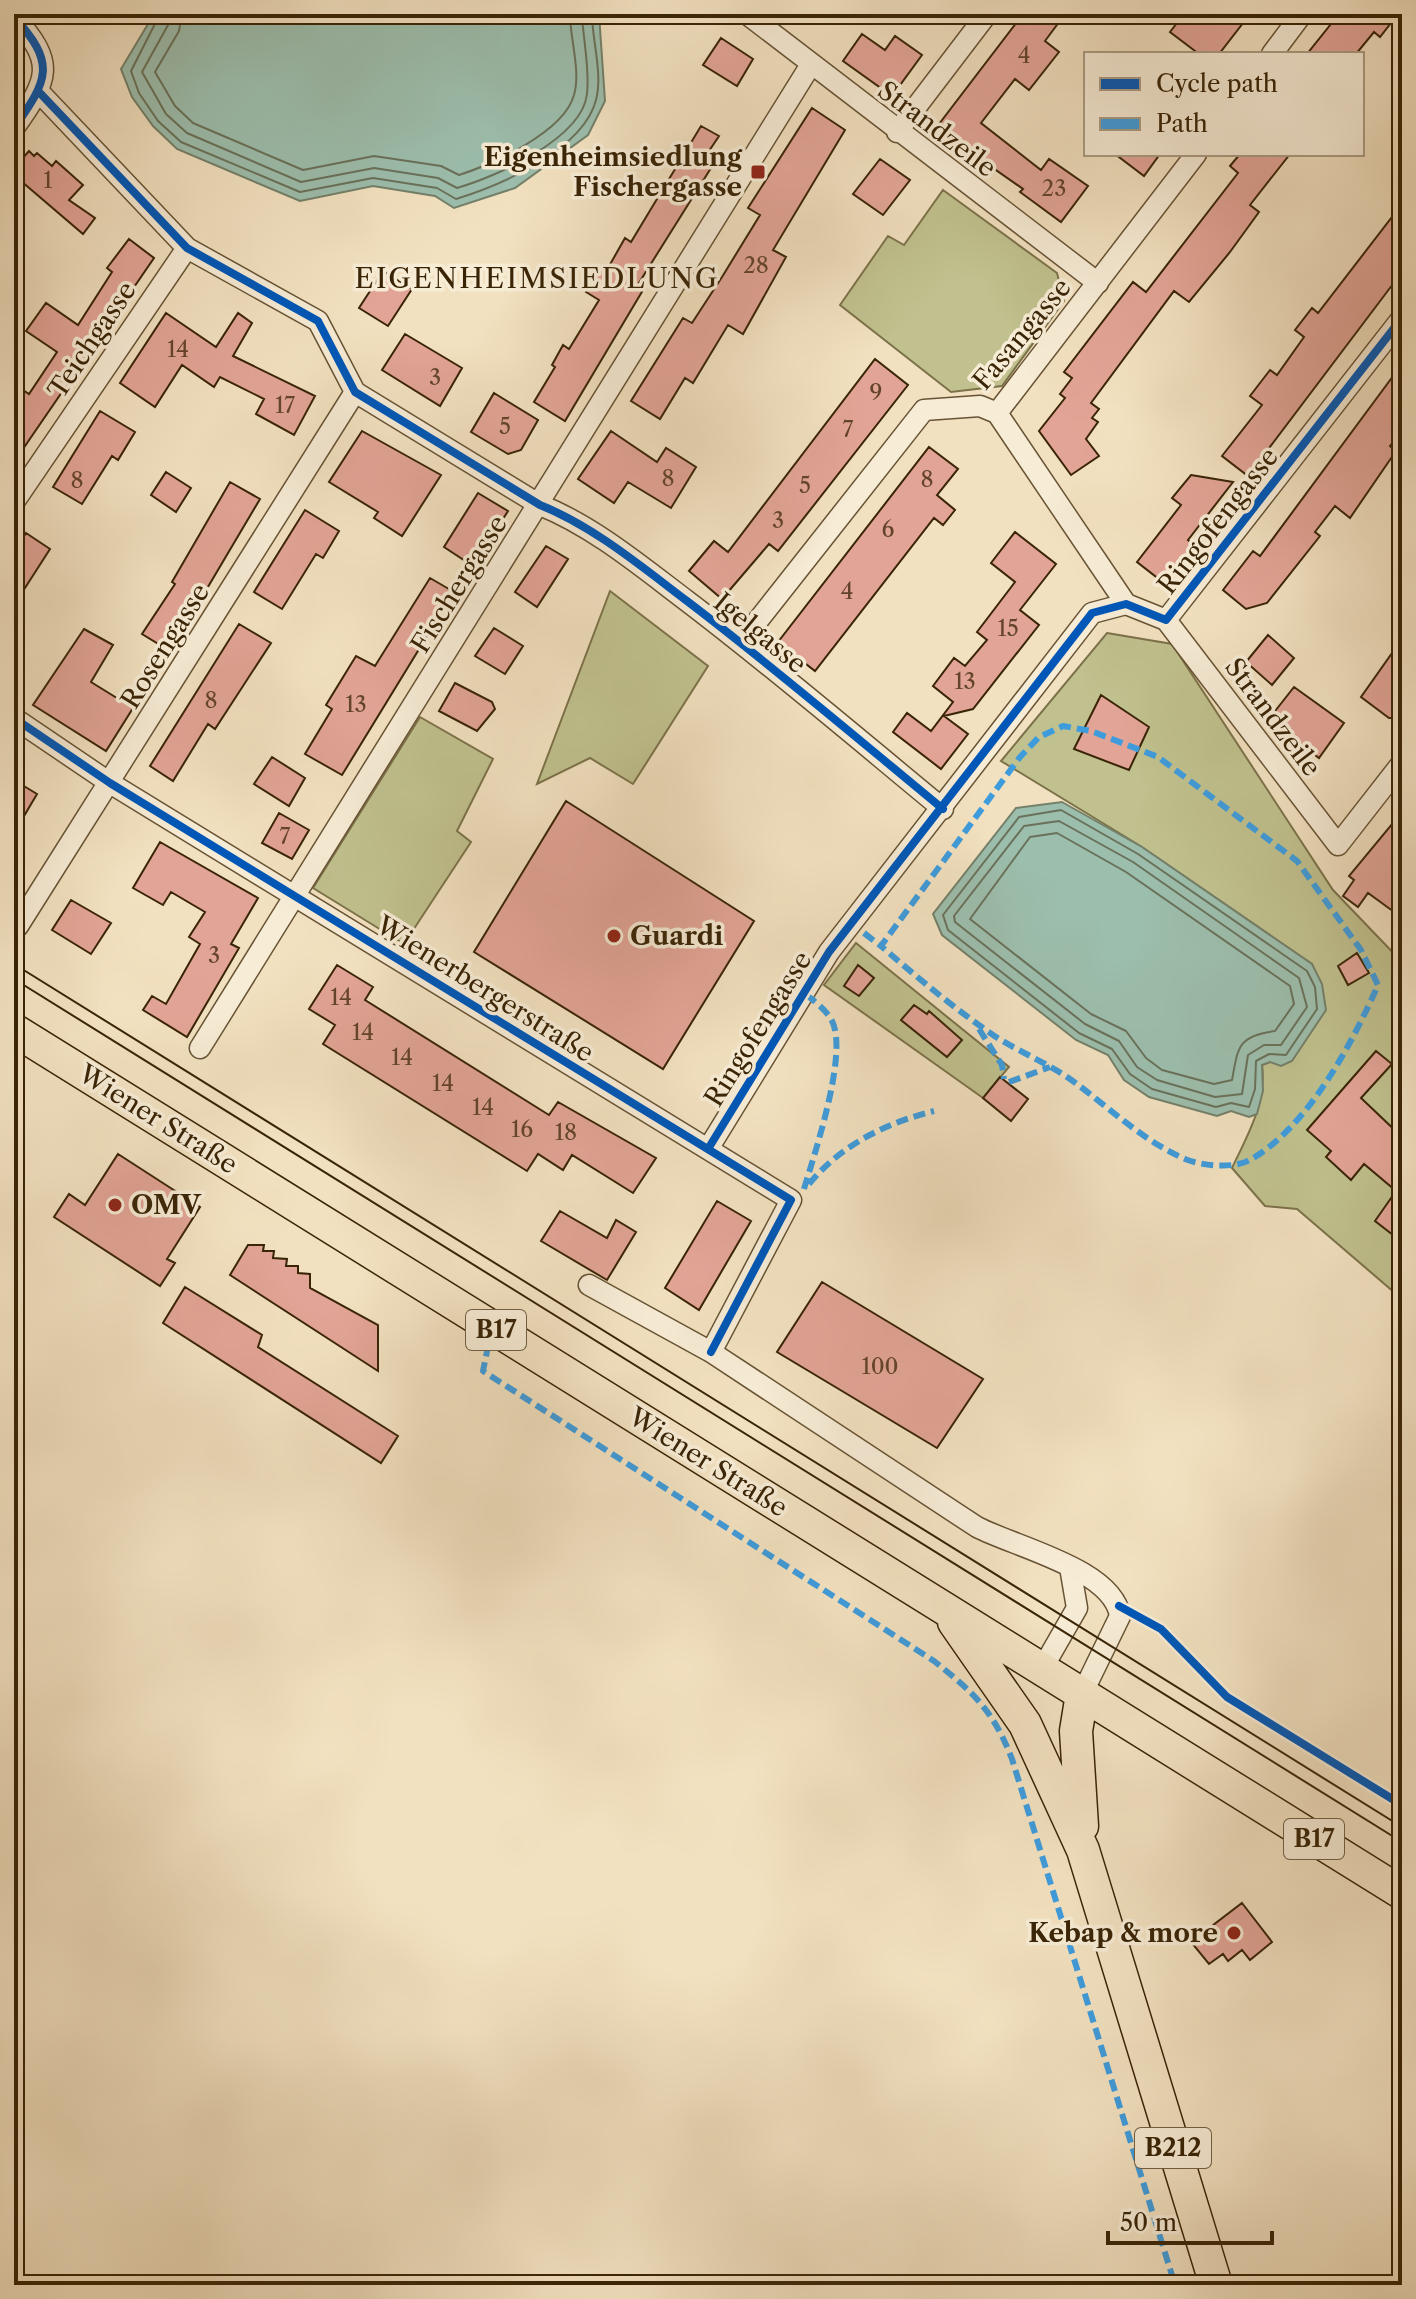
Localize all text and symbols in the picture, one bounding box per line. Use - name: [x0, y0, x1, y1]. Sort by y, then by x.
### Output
- house number: 4: [1018, 42, 1030, 69]
- legend: [1084, 52, 1364, 156]
- text: Cycle path: [1156, 69, 1278, 98]
- street label: Strandzeile: [872, 74, 1002, 184]
- text: Path: [1156, 109, 1208, 138]
- place label: Eigenheimsiedlung Fischergasse: [484, 141, 743, 203]
- marker: Eigenheimsiedlung Fischergasse: [749, 163, 767, 181]
- house number: 1: [43, 167, 53, 194]
- house number: 23: [1042, 175, 1066, 202]
- house number: 28: [743, 252, 769, 279]
- district label: EIGENHEIMSIEDLUNG: [355, 261, 719, 295]
- street label: Fasangasse: [966, 272, 1078, 396]
- street label: Teichgasse: [41, 276, 143, 404]
- house number: 14: [167, 336, 189, 363]
- house number: 3: [429, 364, 441, 391]
- house number: 9: [870, 379, 882, 406]
- house number: 17: [275, 392, 295, 419]
- house number: 5: [499, 413, 511, 440]
- house number: 7: [843, 416, 854, 443]
- street label: Ringofengasse: [1151, 441, 1285, 601]
- house number: 8: [661, 465, 675, 492]
- house number: 8: [920, 466, 934, 493]
- house number: 8: [70, 467, 84, 494]
- house number: 5: [799, 472, 811, 499]
- house number: 3: [772, 507, 784, 534]
- street label: Fischergasse: [404, 509, 514, 659]
- house number: 6: [882, 516, 895, 543]
- street label: Rosengasse: [114, 578, 216, 714]
- house number: 4: [841, 578, 853, 605]
- street label: Igelgasse: [707, 586, 813, 680]
- house number: 15: [997, 615, 1019, 642]
- street label: Strandzeile: [1218, 652, 1328, 782]
- house number: 13: [954, 668, 976, 695]
- house number: 8: [204, 687, 218, 714]
- house number: 13: [345, 691, 367, 718]
- house number: 7: [280, 823, 291, 850]
- street label: Wienerbergerstraße: [369, 909, 600, 1069]
- place label: Guardi: [630, 920, 723, 952]
- marker: Guardi: [605, 927, 623, 945]
- house number: 3: [208, 942, 220, 969]
- street label: Ringofengasse: [698, 945, 818, 1113]
- house number: 14: [330, 984, 352, 1011]
- house number: 14: [352, 1019, 374, 1046]
- house number: 14: [391, 1044, 413, 1071]
- street label: Wiener Straße: [72, 1057, 243, 1181]
- house number: 14: [432, 1070, 454, 1097]
- house number: 14: [472, 1094, 494, 1121]
- house number: 16: [511, 1116, 533, 1143]
- house number: 18: [555, 1119, 577, 1146]
- place label: OMV: [131, 1189, 202, 1221]
- marker: OMV: [106, 1196, 124, 1214]
- road number: B17: [466, 1310, 526, 1350]
- house number: 100: [861, 1353, 899, 1380]
- street label: Wiener Straße: [622, 1400, 793, 1524]
- road number: B17: [1284, 1819, 1344, 1859]
- place label: Kebap & more: [1028, 1917, 1218, 1949]
- marker: Kebap & more: [1225, 1924, 1243, 1942]
- road number: B212: [1135, 2128, 1211, 2168]
- scale bar: [1108, 2195, 1272, 2245]
- text: 50 m: [1120, 2208, 1177, 2237]

